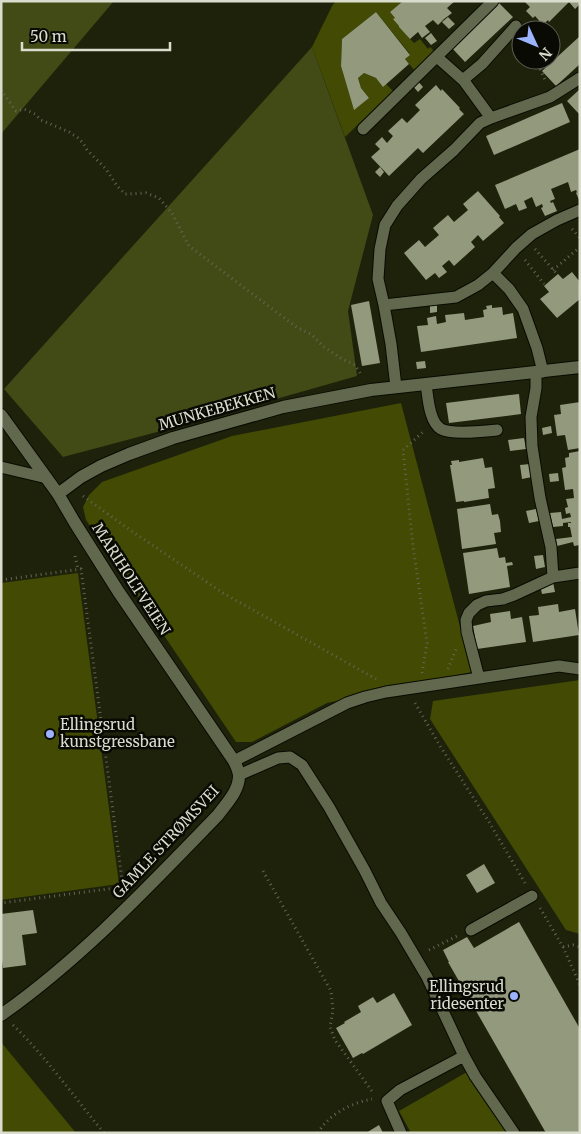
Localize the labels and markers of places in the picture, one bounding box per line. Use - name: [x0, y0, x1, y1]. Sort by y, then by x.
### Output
- place label: Ellingsrud kunstgressbane: [60, 715, 175, 751]
- marker: Ellingsrud kunstgressbane: [44, 728, 56, 740]
- place label: Ellingsrud ridesenter: [429, 977, 504, 1013]
- marker: Ellingsrud ridesenter: [508, 990, 520, 1002]

